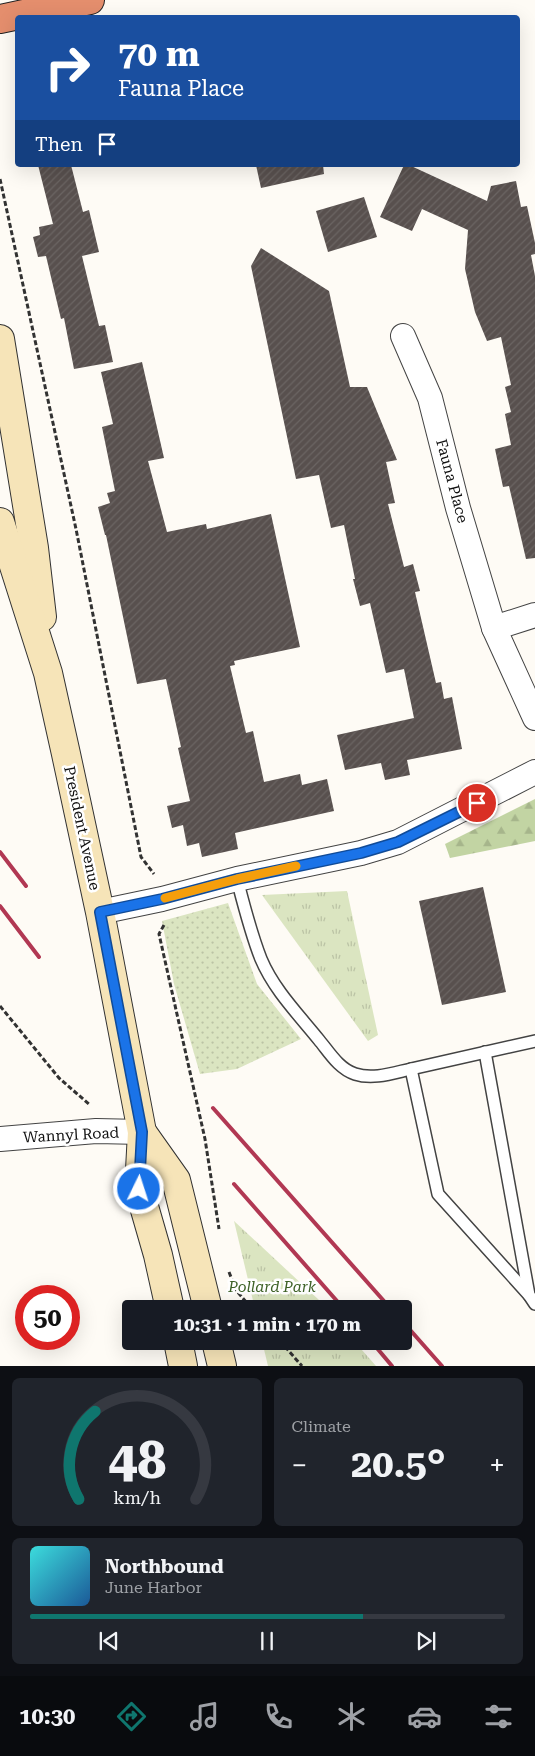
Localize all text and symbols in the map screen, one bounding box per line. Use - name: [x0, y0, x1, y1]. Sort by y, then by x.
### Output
- text: 70 m: [118, 34, 200, 75]
- icon: right: [35, 35, 100, 100]
- text: Fauna Place: [118, 76, 244, 101]
- icon: arrive: [93, 130, 121, 158]
- text: Then: [35, 133, 83, 156]
- street label: Fauna Place: [432, 437, 472, 525]
- street label: President Avenue: [60, 764, 104, 892]
- pin: [456, 782, 498, 824]
- icon: arrive: [463, 789, 491, 817]
- street label: Wannyl Road: [23, 1123, 120, 1147]
- position arrow: [112, 1162, 164, 1214]
- park label: Pollard Park: [227, 1278, 317, 1296]
- speed limit sign: 50: [15, 1285, 80, 1350]
- text: 10:31 · 1 min · 170 m: [173, 1313, 361, 1336]
- text: Climate: [292, 1417, 351, 1436]
- text: 48: [108, 1430, 166, 1491]
- text: 20.5°: [351, 1442, 446, 1486]
- text: −: [292, 1449, 307, 1482]
- text: +: [489, 1449, 505, 1482]
- text: km/h: [113, 1487, 161, 1508]
- text: Northbound: [105, 1555, 224, 1578]
- text: June Harbor: [105, 1578, 202, 1597]
- icon: previous: [95, 1627, 123, 1655]
- icon: pause: [253, 1627, 281, 1655]
- icon: next: [412, 1627, 440, 1655]
- icon: directions: [114, 1699, 149, 1734]
- icon: music: [187, 1699, 222, 1734]
- icon: phone: [261, 1699, 296, 1734]
- icon: climate: [334, 1699, 369, 1734]
- icon: car: [407, 1699, 442, 1734]
- icon: filters: [481, 1699, 516, 1734]
- text: 10:30: [19, 1704, 75, 1729]

